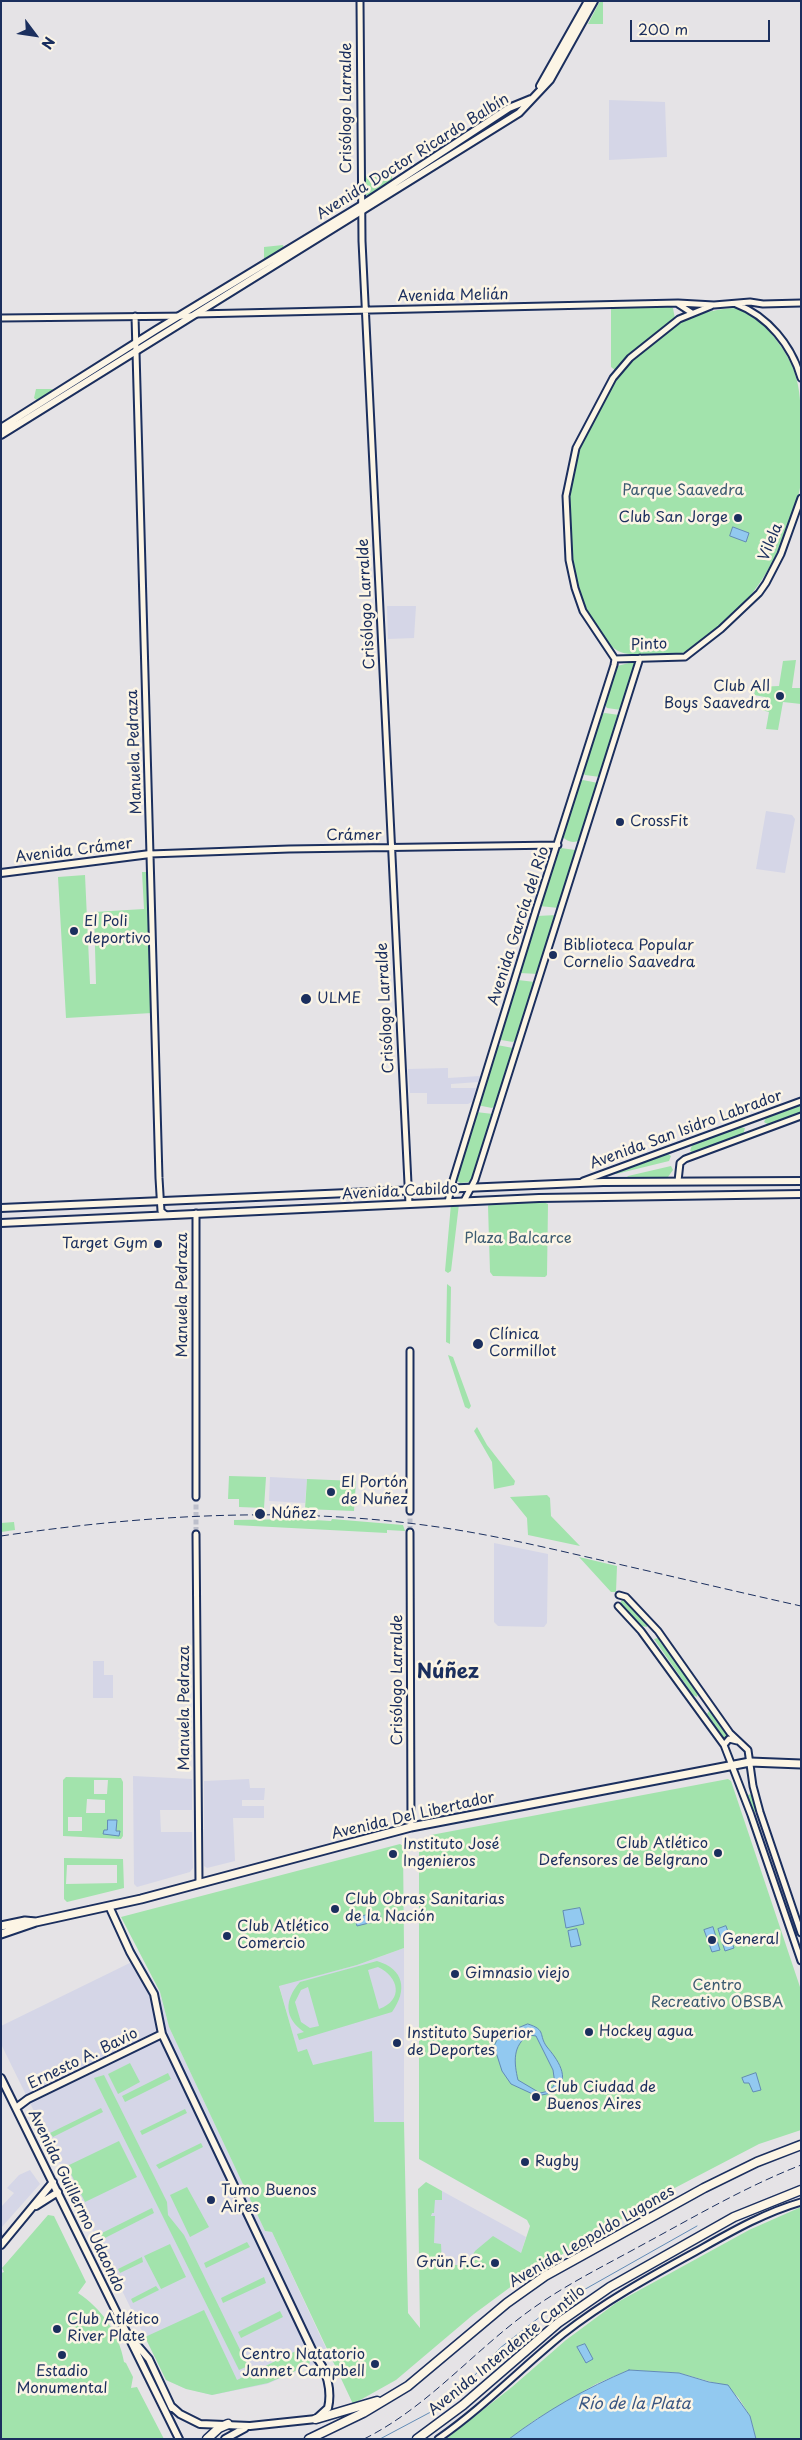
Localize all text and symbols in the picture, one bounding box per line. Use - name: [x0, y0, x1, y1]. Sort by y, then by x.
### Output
- north arrow: [10, 10, 60, 60]
- scale bar: [632, 10, 772, 42]
- text: 200 m: [638, 17, 688, 40]
- text: N: [36, 33, 60, 53]
- street label: Crisólogo Larralde: [338, 43, 356, 173]
- street label: Avenida Doctor Ricardo Balbín: [314, 90, 512, 224]
- street label: Avenida Melián: [397, 286, 509, 306]
- park label: Parque Saavedra: [622, 482, 744, 500]
- place label: Club San Jorge: [619, 509, 728, 527]
- marker: Club San Jorge: [732, 512, 744, 524]
- street label: Vilela: [755, 520, 787, 564]
- street label: Crisólogo Larralde: [355, 538, 379, 670]
- street label: Pinto: [630, 635, 668, 655]
- place label: Club All Boys Saavedra: [664, 678, 770, 713]
- street label: Manuela Pedraza: [124, 689, 146, 815]
- marker: Club All Boys Saavedra: [774, 690, 786, 702]
- place label: CrossFit: [630, 813, 688, 831]
- marker: CrossFit: [614, 816, 626, 828]
- street label: Crámer: [326, 827, 382, 845]
- street label: Avenida Crámer: [14, 835, 134, 867]
- street label: Avenida García del Río: [485, 844, 553, 1008]
- place label: El Poli deportivo: [84, 913, 151, 948]
- marker: El Poli deportivo: [68, 925, 80, 937]
- place label: Biblioteca Popular Cornelio Saavedra: [563, 937, 695, 972]
- street label: Crisólogo Larralde: [374, 942, 398, 1074]
- marker: Biblioteca Popular Cornelio Saavedra: [547, 949, 559, 961]
- place label: ULME: [317, 990, 361, 1008]
- marker: ULME: [299, 992, 313, 1006]
- street label: Avenida San Isidro Labrador: [587, 1087, 785, 1173]
- street label: Avenida Cabildo: [342, 1180, 458, 1204]
- park label: Plaza Balcarce: [464, 1230, 572, 1248]
- street label: Manuela Pedraza: [174, 1233, 192, 1357]
- place label: Target Gym: [62, 1235, 148, 1253]
- marker: Target Gym: [152, 1238, 164, 1250]
- place label: Clínica Cormillot: [489, 1326, 556, 1361]
- marker: Clínica Cormillot: [471, 1337, 485, 1351]
- place label: El Portón de Nuñez: [341, 1474, 407, 1509]
- marker: El Portón de Nuñez: [325, 1486, 337, 1498]
- place label: Núñez: [271, 1505, 316, 1523]
- marker: Núñez: [253, 1507, 267, 1521]
- street label: Crisólogo Larralde: [389, 1615, 407, 1745]
- street label: Manuela Pedraza: [176, 1646, 194, 1770]
- district label: Núñez: [417, 1660, 479, 1684]
- street label: Avenida Del Libertador: [330, 1788, 496, 1844]
- place label: Club Atlético Defensores de Belgrano: [539, 1835, 708, 1870]
- place label: Instituto José Ingenieros: [403, 1836, 500, 1871]
- marker: Club Atlético Defensores de Belgrano: [712, 1847, 724, 1859]
- marker: Instituto José Ingenieros: [387, 1848, 399, 1860]
- place label: Club Obras Sanitarias de la Nación: [345, 1891, 505, 1926]
- marker: Club Obras Sanitarias de la Nación: [329, 1903, 341, 1915]
- place label: Club Atlético Comercio: [237, 1918, 329, 1953]
- marker: Club Atlético Comercio: [221, 1930, 233, 1942]
- place label: General: [722, 1931, 779, 1949]
- marker: General: [706, 1934, 718, 1946]
- place label: Gimnasio viejo: [465, 1965, 570, 1983]
- marker: Gimnasio viejo: [449, 1968, 461, 1980]
- park label: Centro Recreativo OBSBA: [651, 1977, 783, 2012]
- place label: Hockey agua: [599, 2023, 693, 2041]
- street label: Ernesto A. Bavio: [25, 2025, 141, 2093]
- place label: Instituto Superior de Deportes: [407, 2025, 533, 2060]
- marker: Hockey agua: [583, 2026, 595, 2038]
- marker: Instituto Superior de Deportes: [391, 2037, 403, 2049]
- place label: Club Ciudad de Buenos Aires: [546, 2079, 656, 2114]
- marker: Club Ciudad de Buenos Aires: [530, 2091, 542, 2103]
- street label: Avenida Guillermo Udaondo: [24, 2107, 128, 2295]
- place label: Rugby: [535, 2153, 579, 2171]
- marker: Rugby: [519, 2156, 531, 2168]
- place label: Tumo Buenos Aires: [221, 2182, 317, 2217]
- street label: Avenida Leopoldo Lugones: [506, 2182, 678, 2292]
- marker: Tumo Buenos Aires: [205, 2194, 217, 2206]
- place label: Grün F.C.: [416, 2254, 485, 2272]
- marker: Grün F.C.: [489, 2257, 501, 2269]
- street label: Avenida Intendente Cantilo: [425, 2282, 589, 2420]
- place label: Club Atlético River Plate: [67, 2311, 159, 2346]
- marker: Club Atlético River Plate: [51, 2323, 63, 2335]
- place label: Centro Natatorio Jannet Campbell: [241, 2346, 365, 2381]
- marker: Estadio Monumental: [56, 2349, 68, 2361]
- marker: Centro Natatorio Jannet Campbell: [369, 2358, 381, 2370]
- place label: Estadio Monumental: [16, 2363, 108, 2398]
- water label: Río de la Plata: [577, 2395, 691, 2415]

